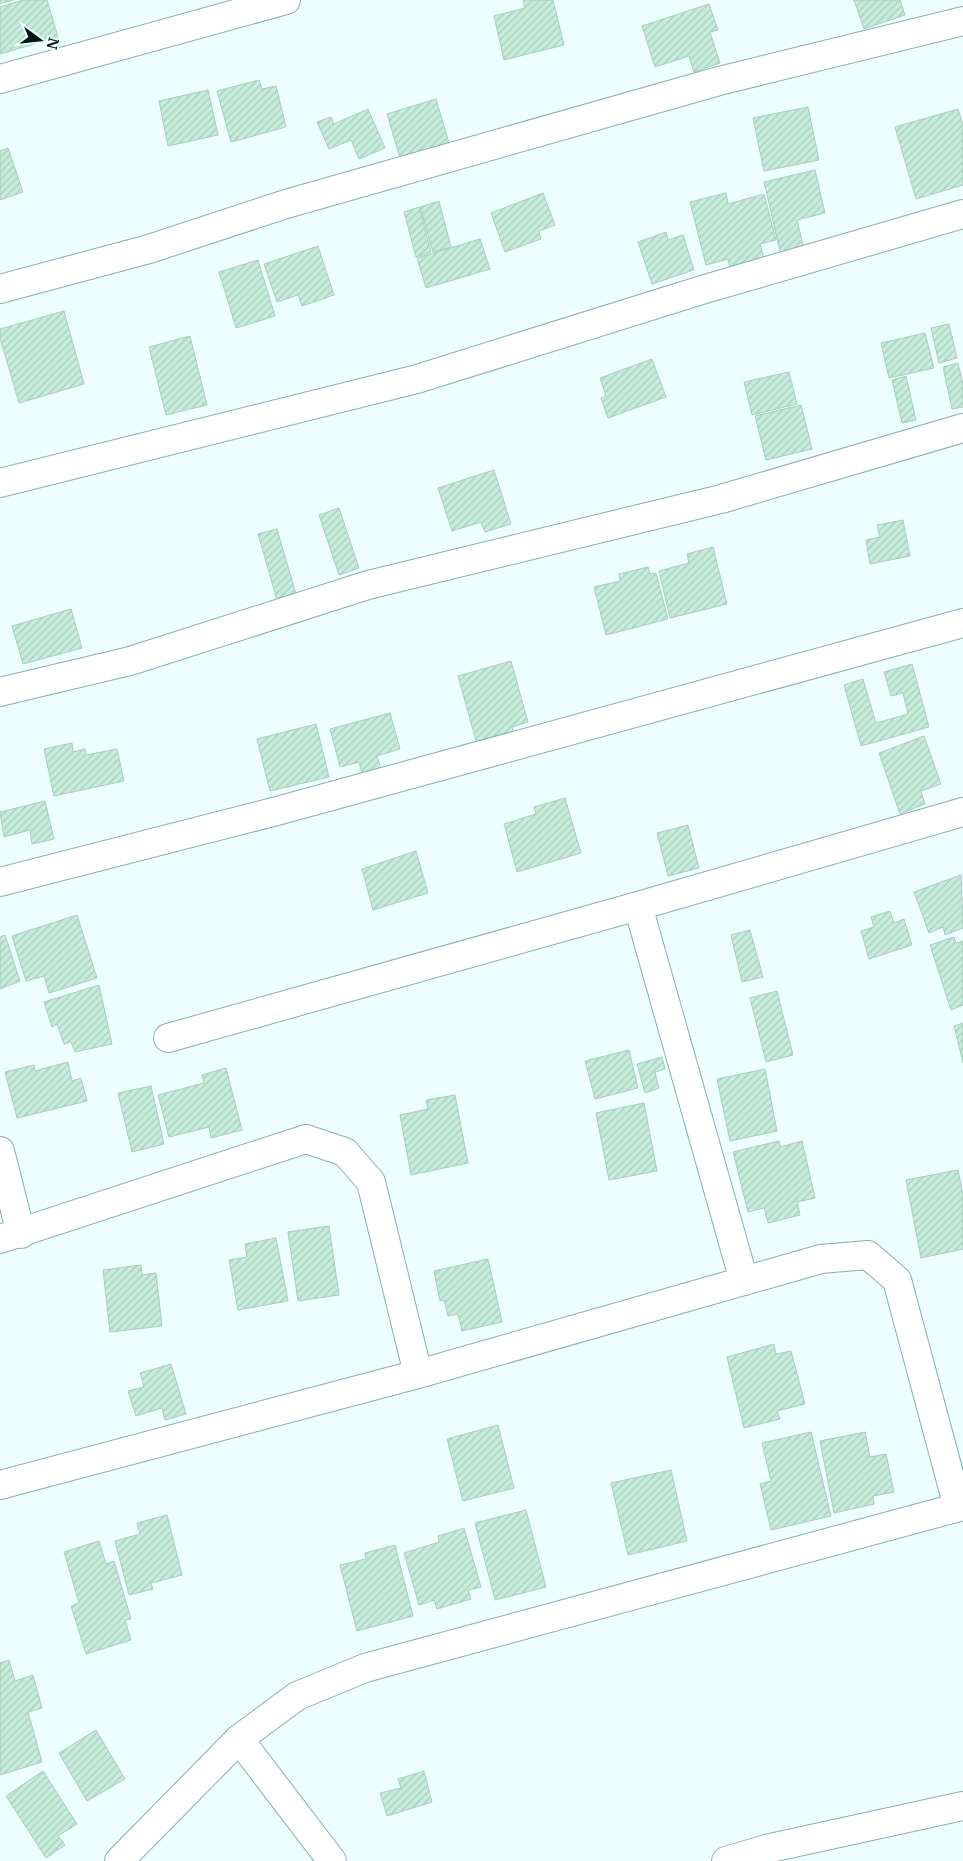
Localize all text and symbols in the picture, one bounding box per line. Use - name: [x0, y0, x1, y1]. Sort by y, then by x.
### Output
- north arrow: [15, 15, 65, 65]
- text: N: [42, 36, 63, 51]

